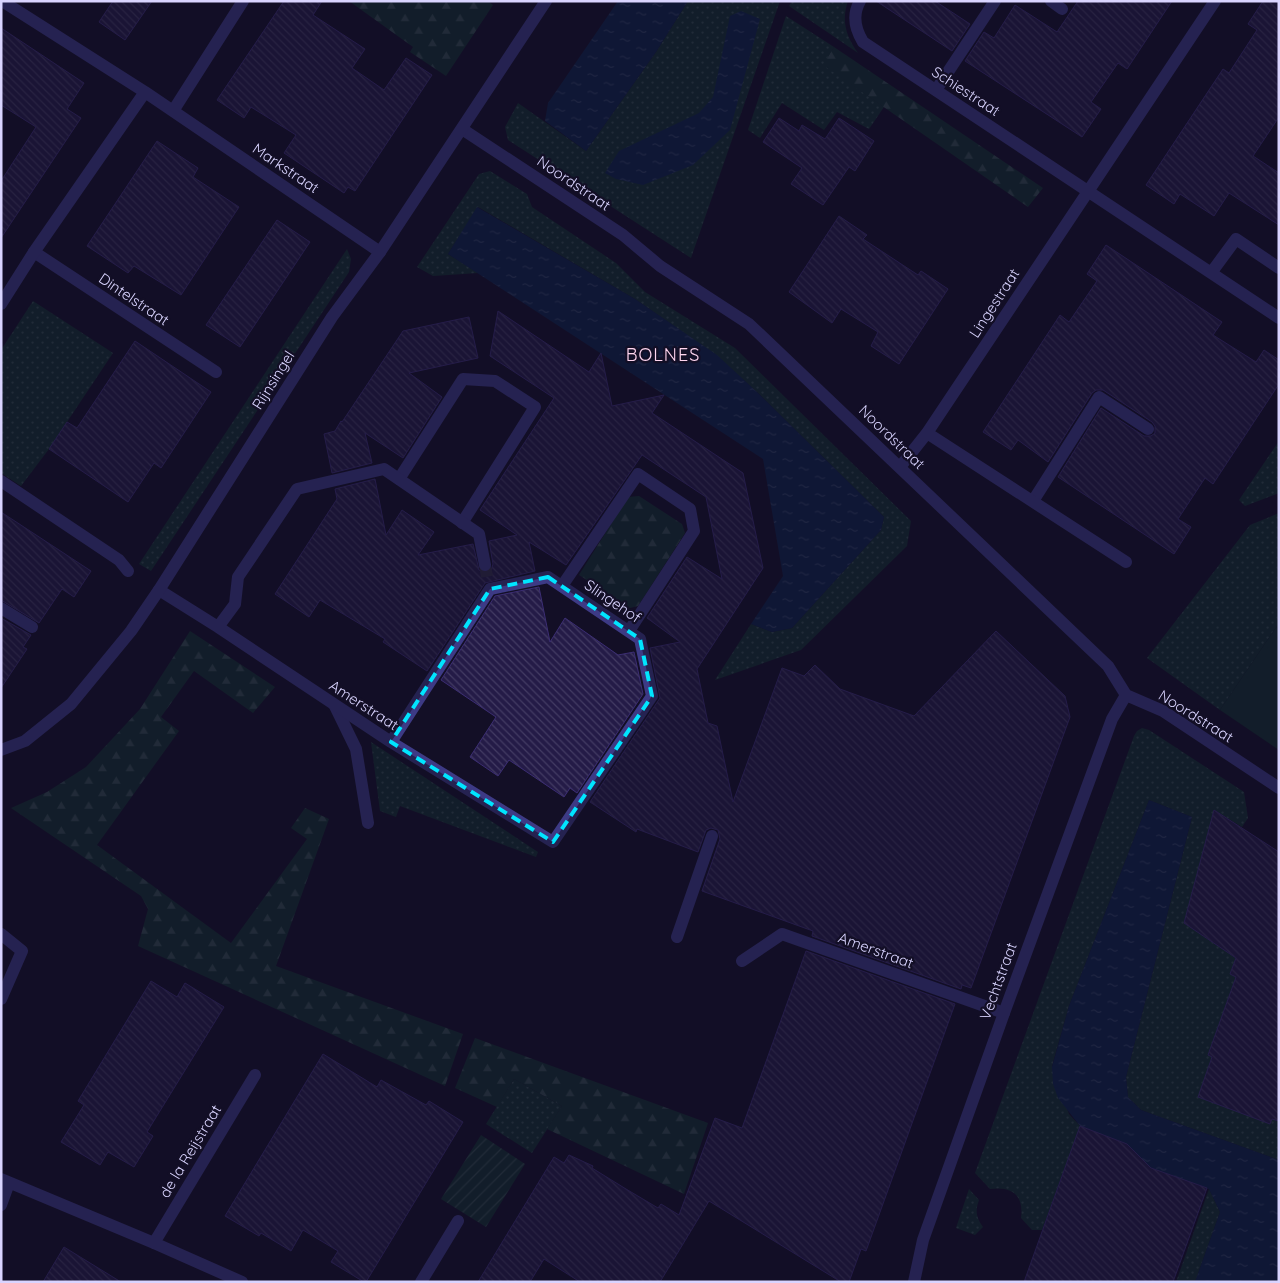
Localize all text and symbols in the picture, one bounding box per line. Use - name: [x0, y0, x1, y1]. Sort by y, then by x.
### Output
- street label: Schiestraat: [928, 62, 1004, 120]
- street label: Markstraat: [249, 139, 323, 197]
- street label: Noordstraat: [534, 151, 614, 215]
- street label: Lingestraat: [965, 265, 1023, 341]
- street label: Dintelstraat: [95, 269, 173, 329]
- district label: BOLNES: [626, 343, 700, 366]
- street label: Rijnsingel: [247, 347, 299, 413]
- street label: Noordstraat: [855, 401, 929, 473]
- street label: Slingehof: [581, 575, 645, 627]
- street label: Amerstraat: [326, 676, 402, 734]
- street label: Noordstraat: [1155, 685, 1237, 747]
- street label: Amerstraat: [836, 928, 916, 972]
- street label: Vechtstraat: [975, 940, 1021, 1022]
- street label: de la Reijstraat: [155, 1101, 225, 1201]

